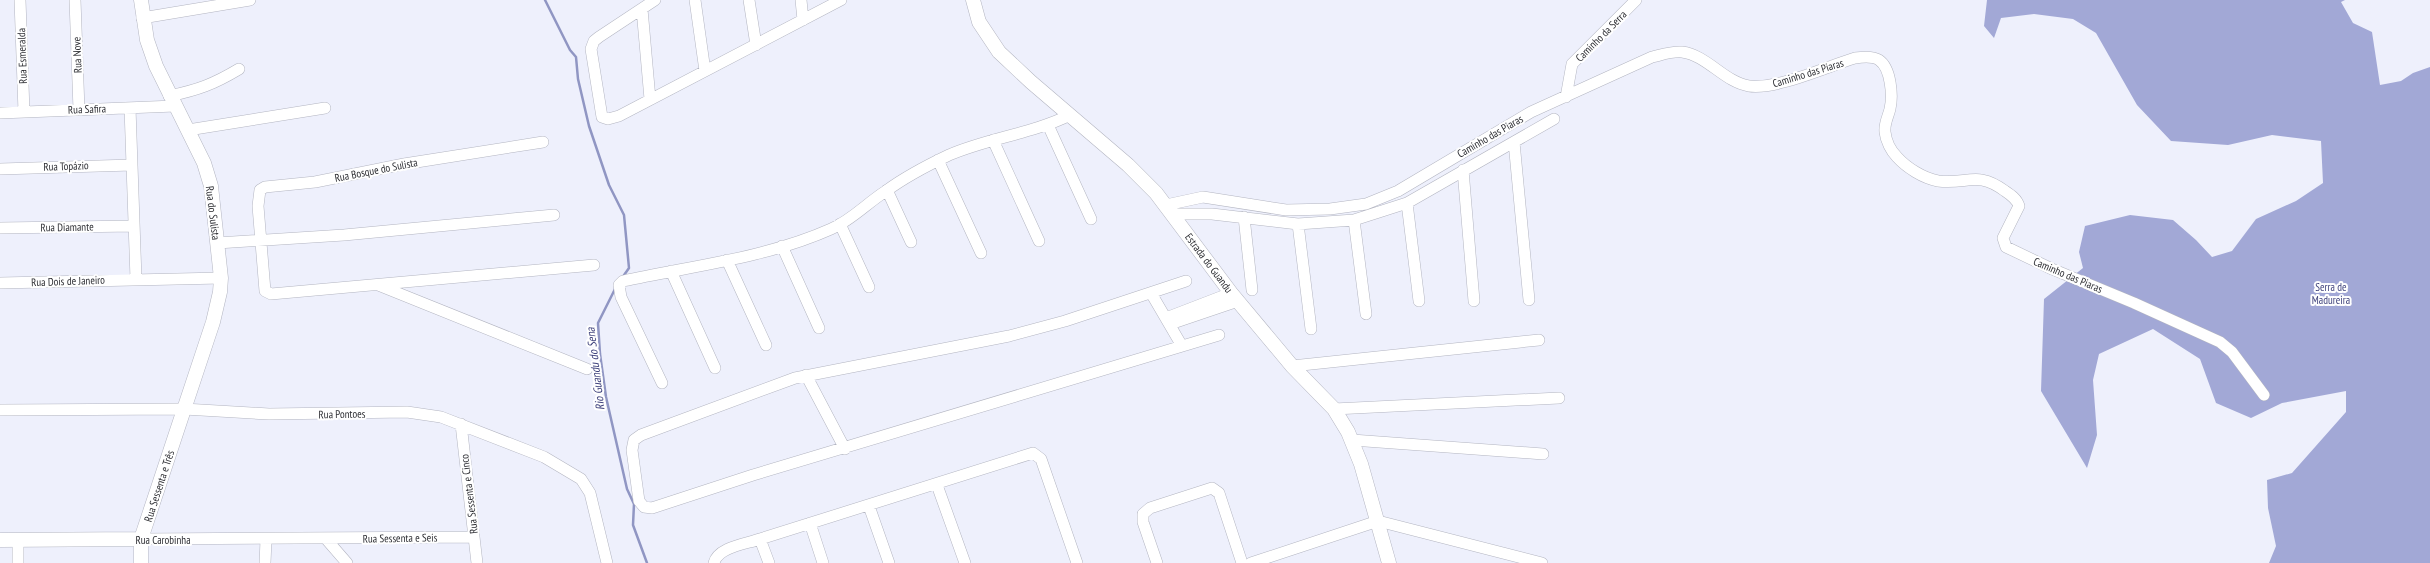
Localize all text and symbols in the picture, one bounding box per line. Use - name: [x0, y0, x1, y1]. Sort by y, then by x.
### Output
- street label: Caminho da Serra: [1572, 7, 1630, 65]
- street label: Rua Esmeralda: [14, 28, 30, 84]
- street label: Rua Nove: [69, 36, 85, 73]
- street label: Caminho das Piaras: [1771, 55, 1846, 90]
- street label: Rua Safira: [68, 101, 106, 117]
- street label: Caminho das Piaras: [1455, 111, 1526, 160]
- street label: Rua Bosque do Sulista: [333, 155, 419, 185]
- street label: Rua Topázio: [43, 158, 89, 174]
- street label: Rua do Sulista: [203, 185, 223, 241]
- street label: Rua Diamante: [40, 220, 94, 234]
- street label: Estrada do Guandu: [1182, 230, 1236, 296]
- street label: Caminho das Piaras: [2031, 254, 2105, 296]
- street label: Rua Dois de Janeiro: [31, 273, 105, 289]
- park label: Serra de Madureira: [2312, 280, 2350, 307]
- water label: Rio Guandu do Sena: [582, 326, 608, 411]
- street label: Rua Pontoes: [318, 407, 366, 421]
- street label: Rua Sessenta e Três: [141, 448, 177, 524]
- street label: Rua Sessenta e Cinco: [457, 453, 481, 535]
- street label: Rua Sessenta e Seis: [362, 530, 438, 546]
- street label: Rua Carobinha: [135, 533, 191, 547]

